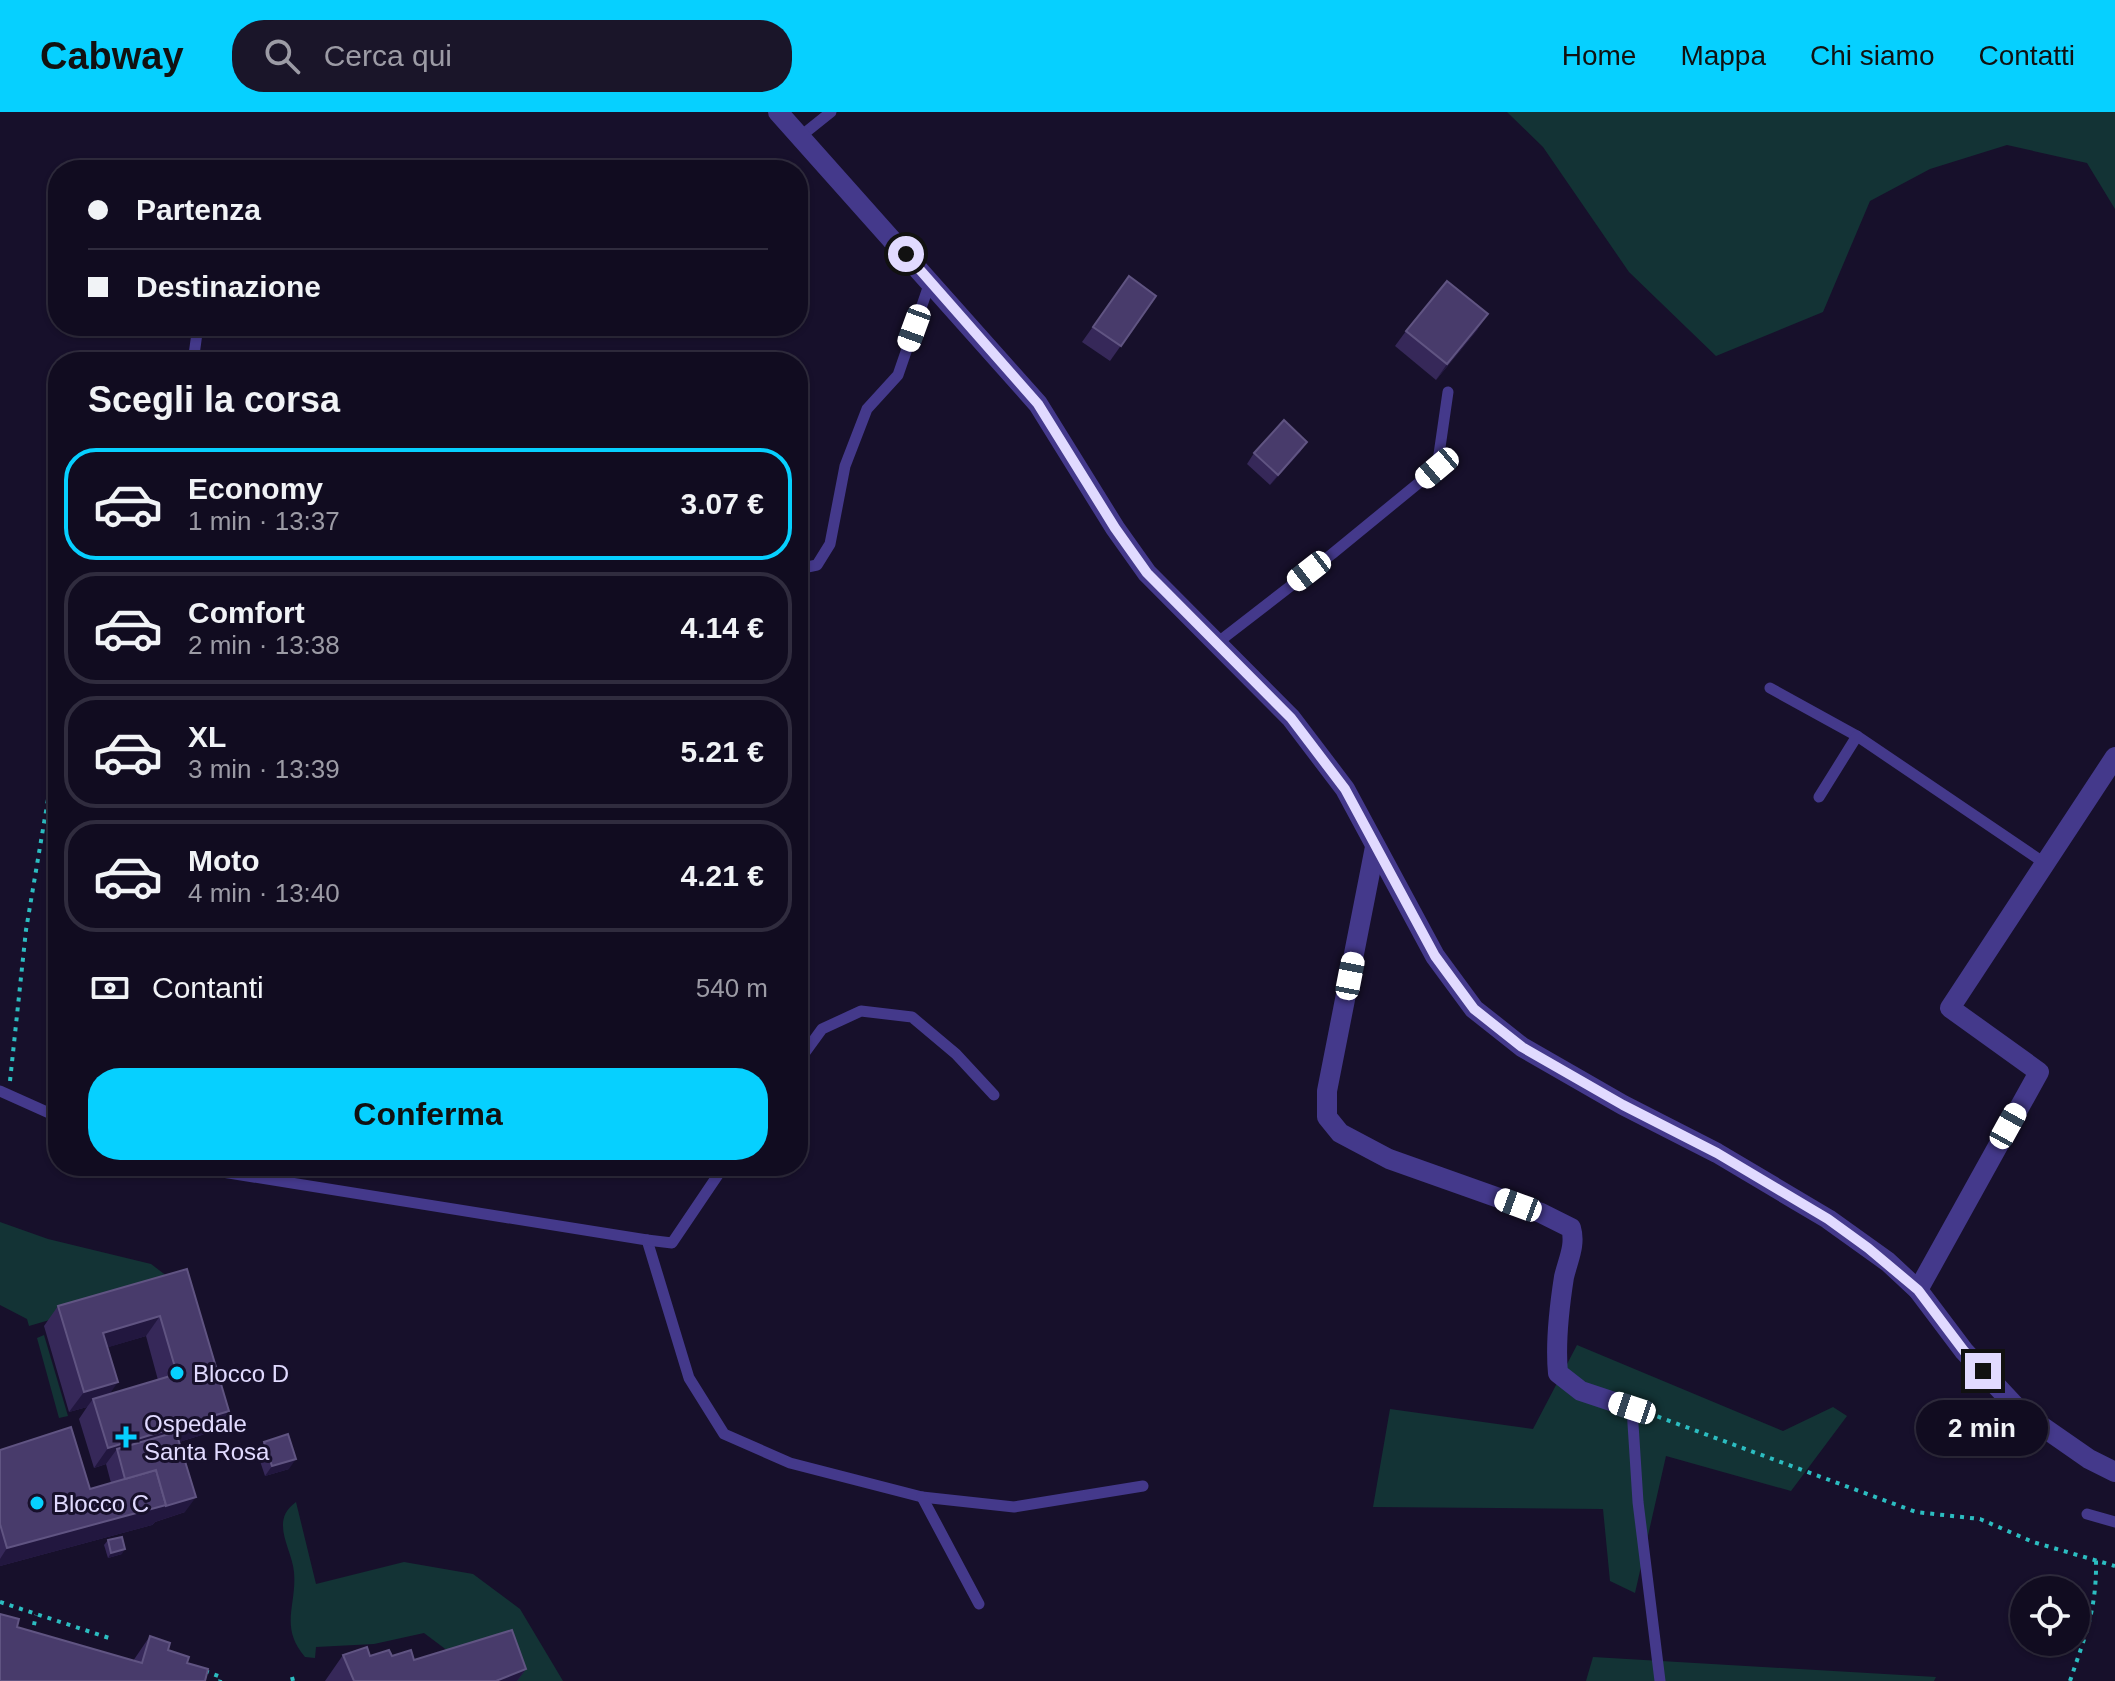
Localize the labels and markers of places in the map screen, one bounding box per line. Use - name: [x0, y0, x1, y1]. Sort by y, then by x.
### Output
- place label: Blocco D: [193, 1360, 289, 1387]
- marker: Blocco D: [168, 1364, 186, 1382]
- place label: Ospedale Santa Rosa: [144, 1410, 270, 1465]
- marker: Ospedale Santa Rosa: [115, 1426, 137, 1448]
- place label: Blocco C: [53, 1490, 149, 1517]
- marker: Blocco C: [28, 1494, 46, 1512]

